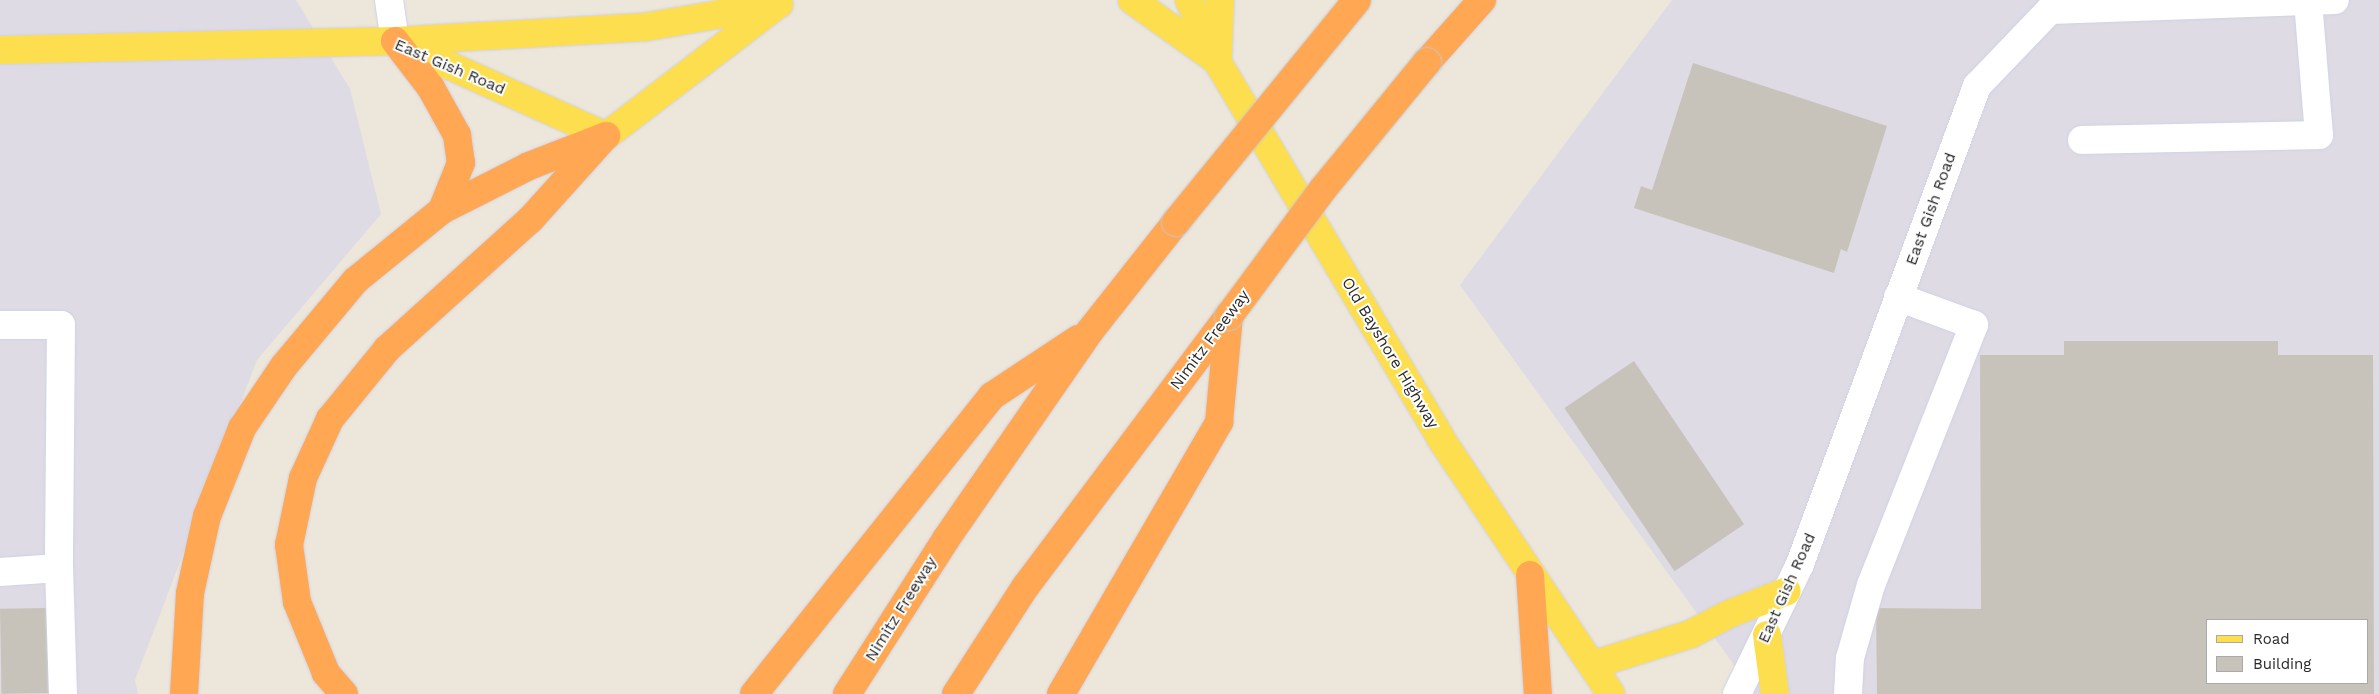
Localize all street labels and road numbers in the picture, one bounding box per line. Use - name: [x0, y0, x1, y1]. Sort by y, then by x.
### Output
- street label: East Gish Road: [392, 35, 508, 99]
- street label: East Gish Road: [1902, 150, 1960, 268]
- street label: Old Bayshore Highway: [1337, 274, 1443, 432]
- street label: Nimitz Freeway: [1166, 286, 1254, 394]
- street label: East Gish Road: [1754, 530, 1820, 646]
- street label: Nimitz Freeway: [861, 553, 941, 665]

